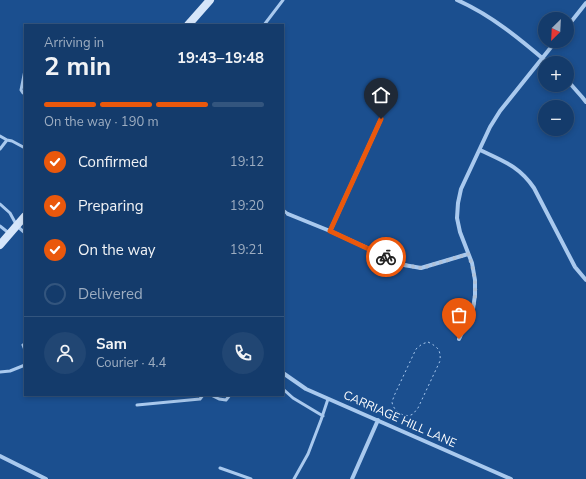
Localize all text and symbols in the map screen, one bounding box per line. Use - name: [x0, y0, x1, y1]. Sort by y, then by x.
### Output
- north arrow: [538, 12, 574, 48]
- map controls: [538, 12, 574, 136]
- text: Arriving in: [44, 34, 104, 52]
- text: 19:43–19:48: [177, 48, 264, 68]
- text: 2 min: [44, 49, 111, 84]
- button: +: [538, 56, 574, 92]
- pin: [364, 78, 398, 119]
- icon: home: [370, 84, 392, 106]
- button: −: [538, 100, 574, 136]
- text: On the way · 190 m: [44, 113, 159, 131]
- icon: check: [44, 151, 66, 173]
- text: Confirmed: [78, 152, 148, 172]
- text: 19:12: [230, 153, 264, 171]
- icon: check: [44, 195, 66, 217]
- text: Preparing: [78, 196, 143, 216]
- text: 19:20: [230, 197, 264, 215]
- courier: [366, 237, 406, 277]
- icon: check: [44, 239, 66, 261]
- text: On the way: [78, 240, 156, 260]
- text: 19:21: [230, 241, 264, 259]
- icon: bike: [375, 246, 397, 268]
- text: Delivered: [78, 284, 143, 304]
- pin: [442, 298, 476, 339]
- icon: bag: [448, 304, 470, 326]
- button: person: [44, 332, 86, 374]
- button: phone: [222, 332, 264, 374]
- text: Sam: [96, 334, 127, 354]
- text: Courier · 4.4: [96, 354, 166, 372]
- street label: CARRIAGE HILL LANE: [341, 387, 459, 451]

